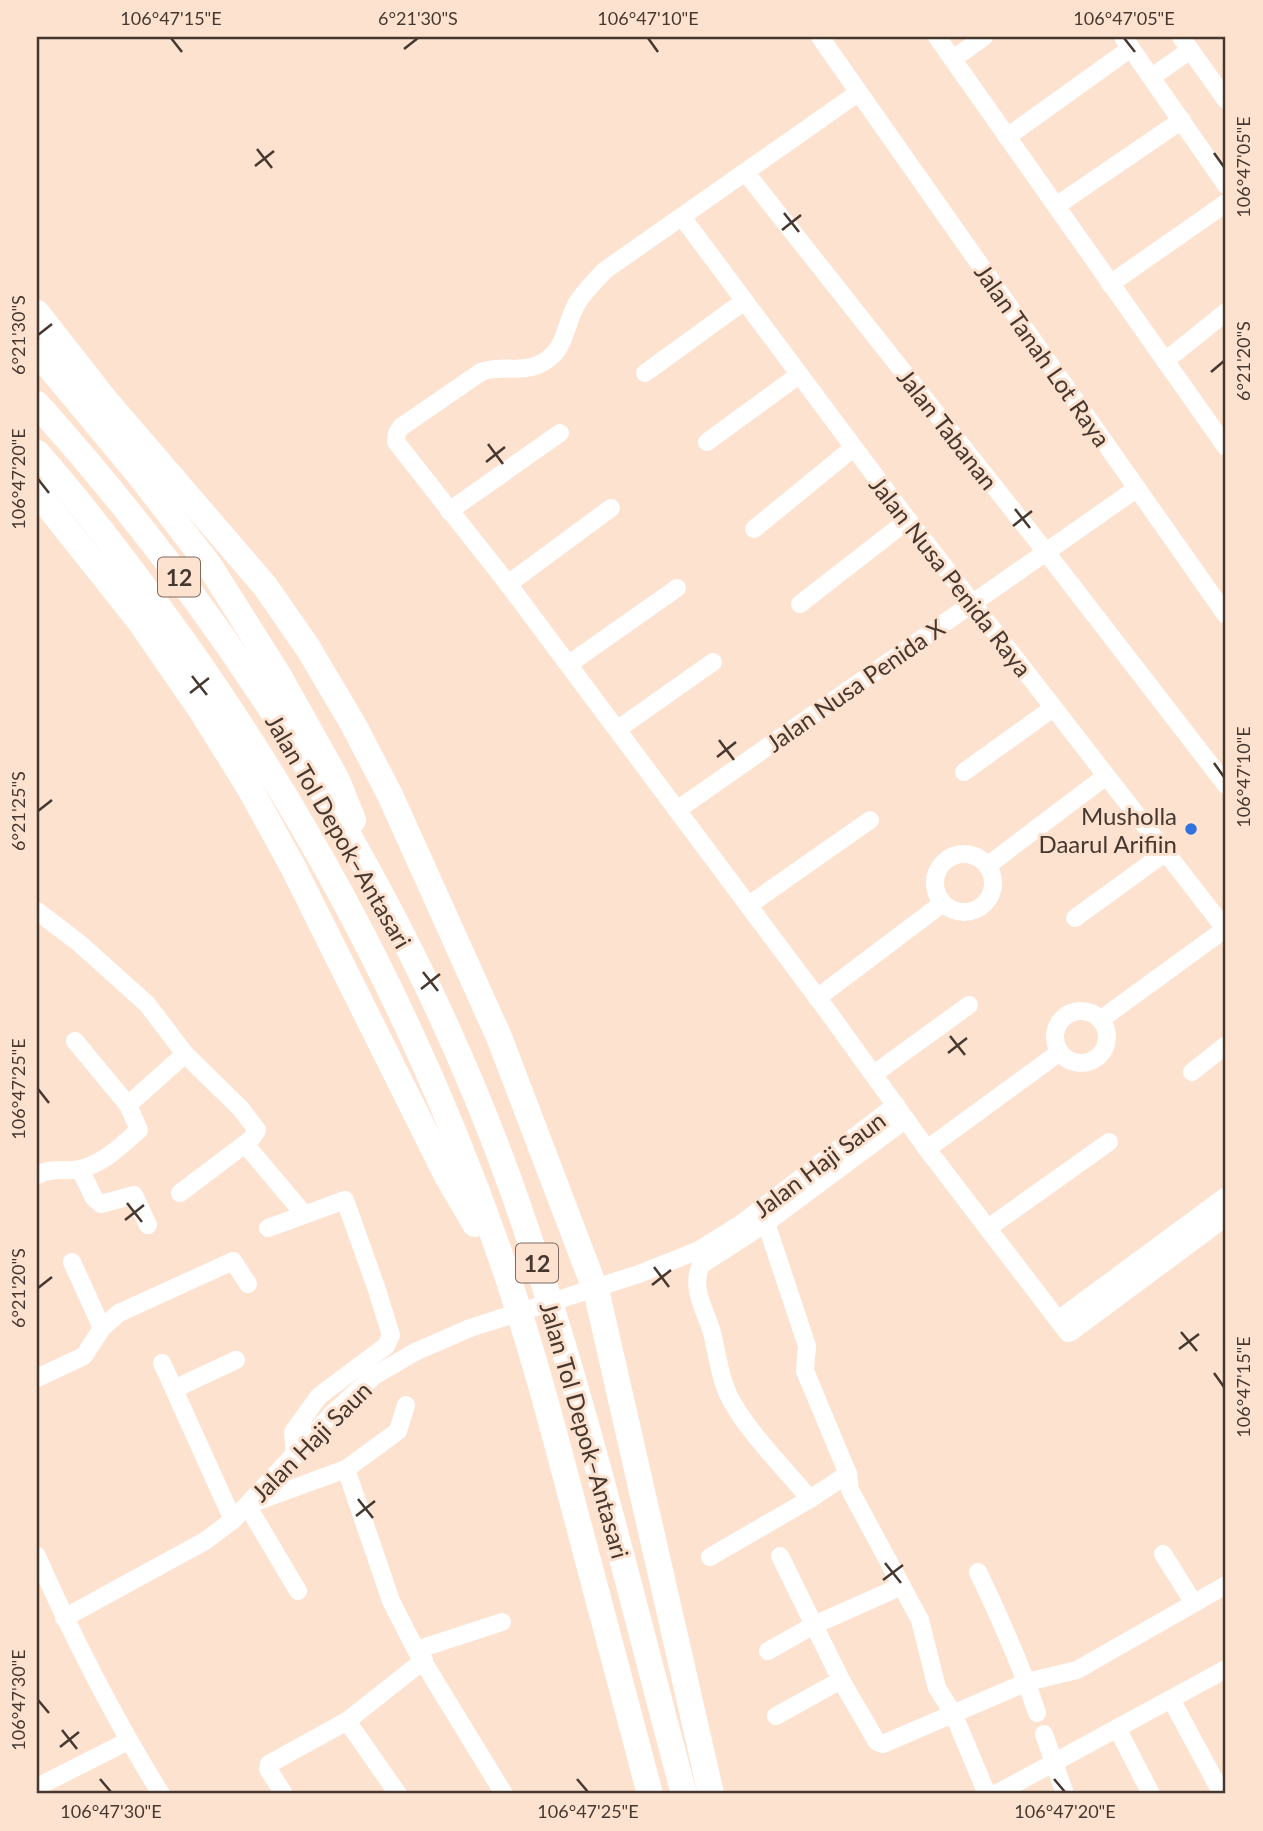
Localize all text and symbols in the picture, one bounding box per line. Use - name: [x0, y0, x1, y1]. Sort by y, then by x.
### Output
- text: 106°47'15"E: [120, 7, 222, 29]
- text: 6°21'30"S: [378, 7, 458, 29]
- text: 106°47'10"E: [597, 7, 699, 29]
- text: 106°47'05"E: [1073, 7, 1175, 29]
- text: 106°47'05"E: [1232, 116, 1254, 218]
- street label: Jalan Tanah Lot Raya: [969, 258, 1117, 452]
- text: 6°21'30"S: [7, 295, 29, 375]
- text: 6°21'20"S: [1232, 321, 1254, 401]
- street label: Jalan Tabanan: [892, 363, 1004, 495]
- text: 106°47'20"E: [7, 428, 29, 530]
- street label: Jalan Nusa Penida Raya: [864, 470, 1038, 682]
- road number: 12: [158, 558, 200, 596]
- street label: Jalan Nusa Penida X: [760, 612, 950, 757]
- street label: Jalan Tol Depok–Antasari: [260, 709, 418, 953]
- text: 106°47'10"E: [1232, 726, 1254, 828]
- text: 6°21'25"S: [7, 771, 29, 851]
- place label: Musholla Daarul Arifiin: [1038, 801, 1177, 858]
- marker: Musholla Daarul Arifiin: [1183, 821, 1199, 837]
- text: 106°47'25"E: [7, 1038, 29, 1140]
- street label: Jalan Haji Saun: [747, 1105, 891, 1223]
- road number: 12: [516, 1244, 558, 1282]
- text: 6°21'20"S: [7, 1248, 29, 1328]
- street label: Jalan Tol Depok–Antasari: [534, 1298, 636, 1562]
- text: 106°47'15"E: [1232, 1336, 1254, 1438]
- street label: Jalan Haji Saun: [245, 1375, 377, 1507]
- text: 106°47'30"E: [7, 1649, 29, 1751]
- text: 106°47'30"E: [60, 1800, 162, 1822]
- text: 106°47'25"E: [537, 1800, 639, 1822]
- text: 106°47'20"E: [1014, 1800, 1116, 1822]

